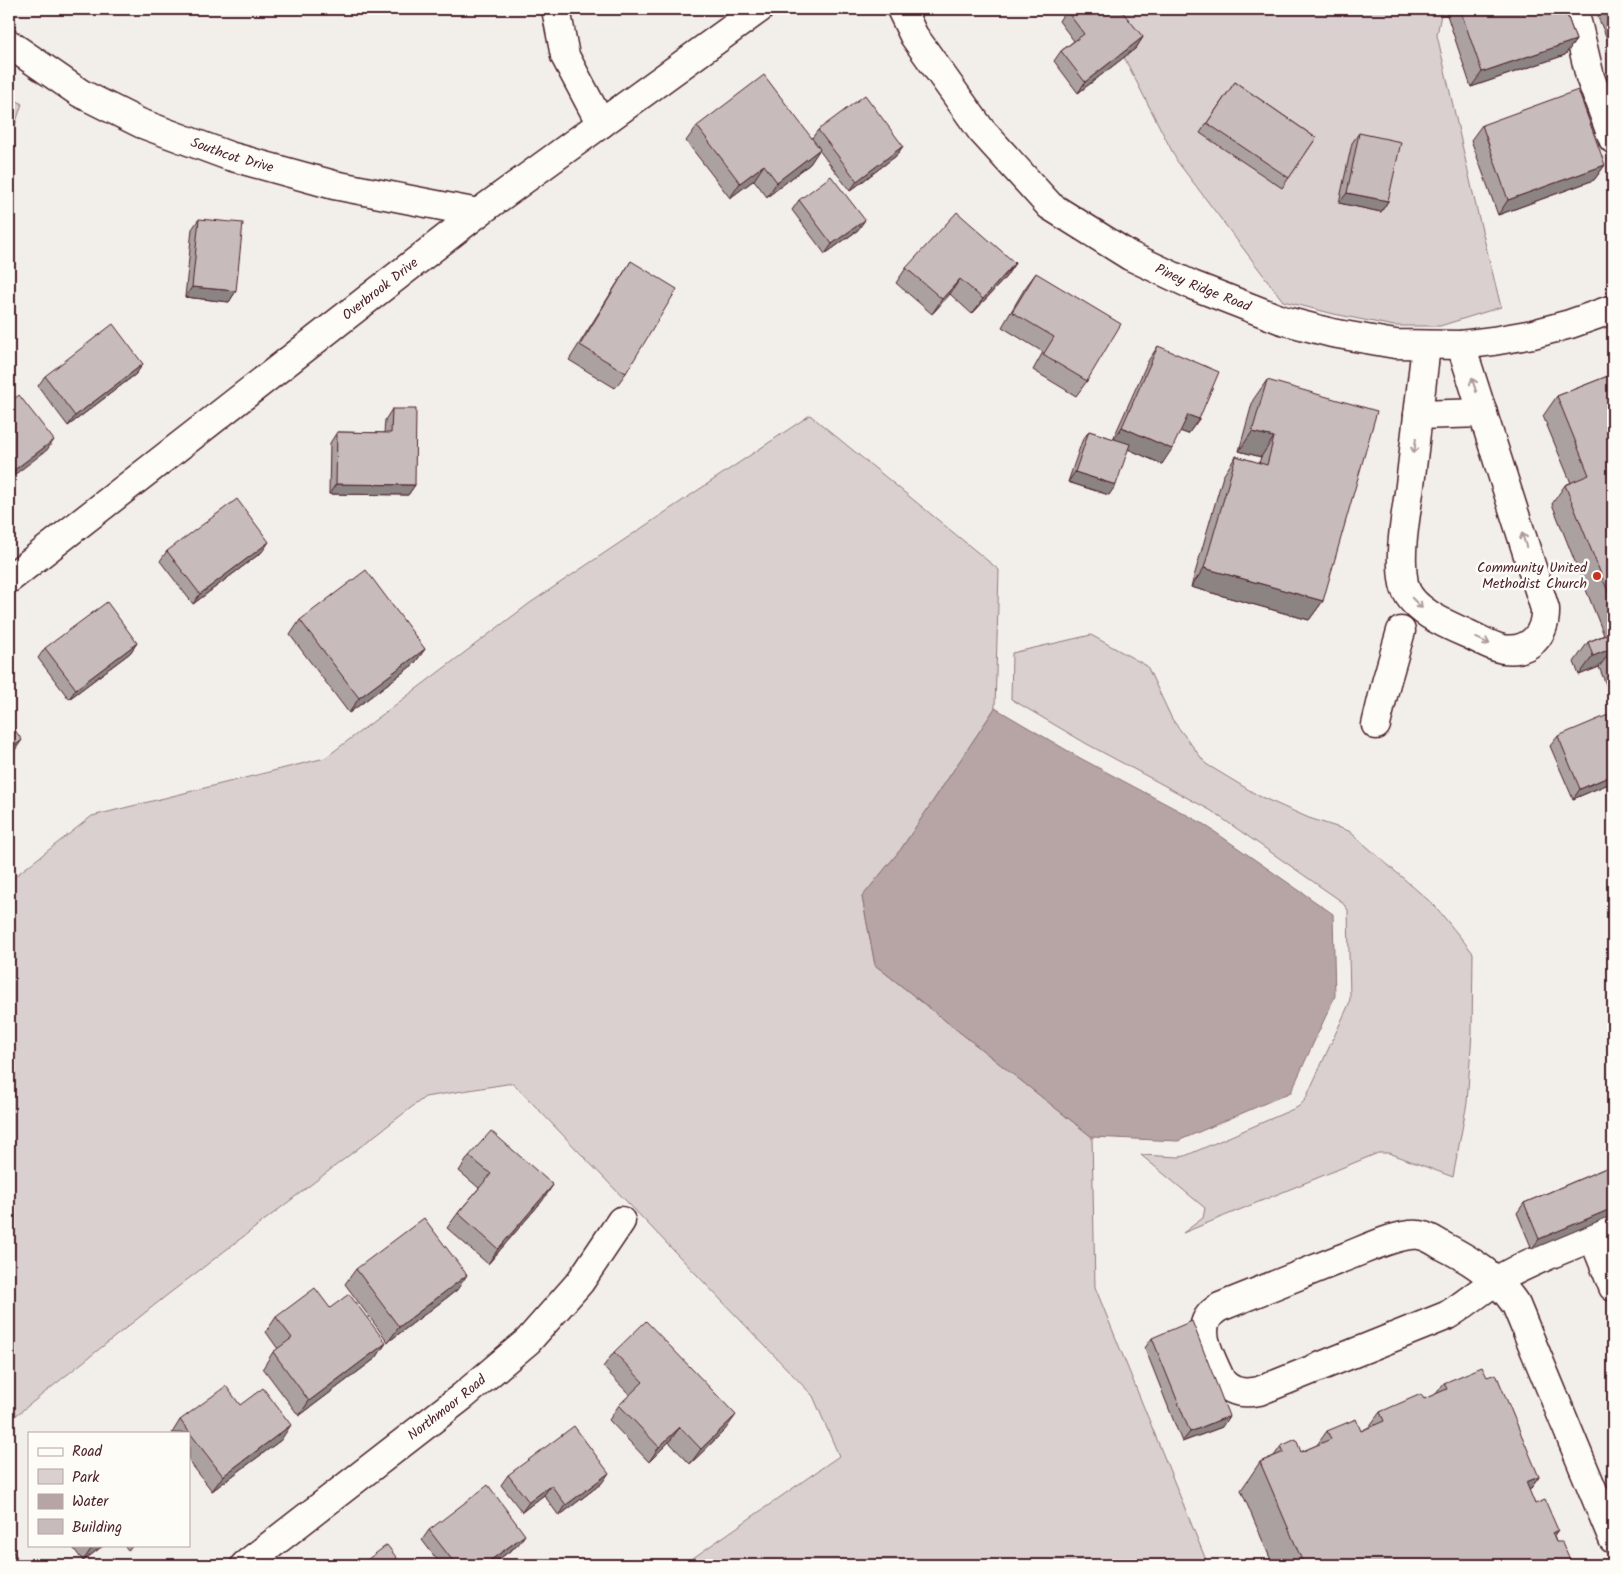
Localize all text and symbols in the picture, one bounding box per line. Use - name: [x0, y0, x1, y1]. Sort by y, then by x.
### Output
- street label: Southcot Drive: [187, 132, 277, 179]
- street label: Overbrook Drive: [337, 252, 424, 326]
- street label: Piney Ridge Road: [1151, 258, 1255, 318]
- one-way arrow: [1468, 377, 1478, 393]
- one-way arrow: [1409, 438, 1419, 454]
- one-way arrow: [1519, 532, 1528, 548]
- place label: Community United Methodist Church: [1477, 557, 1588, 595]
- marker: Community United Methodist Church: [1591, 570, 1603, 582]
- one-way arrow: [1411, 597, 1423, 609]
- one-way arrow: [1475, 636, 1490, 646]
- street label: Northmoor Road: [403, 1369, 492, 1446]
- legend: [28, 1432, 190, 1546]
- text: Road: [72, 1440, 103, 1464]
- text: Park: [72, 1466, 100, 1490]
- text: Water: [72, 1490, 109, 1514]
- text: Building: [72, 1516, 122, 1540]

